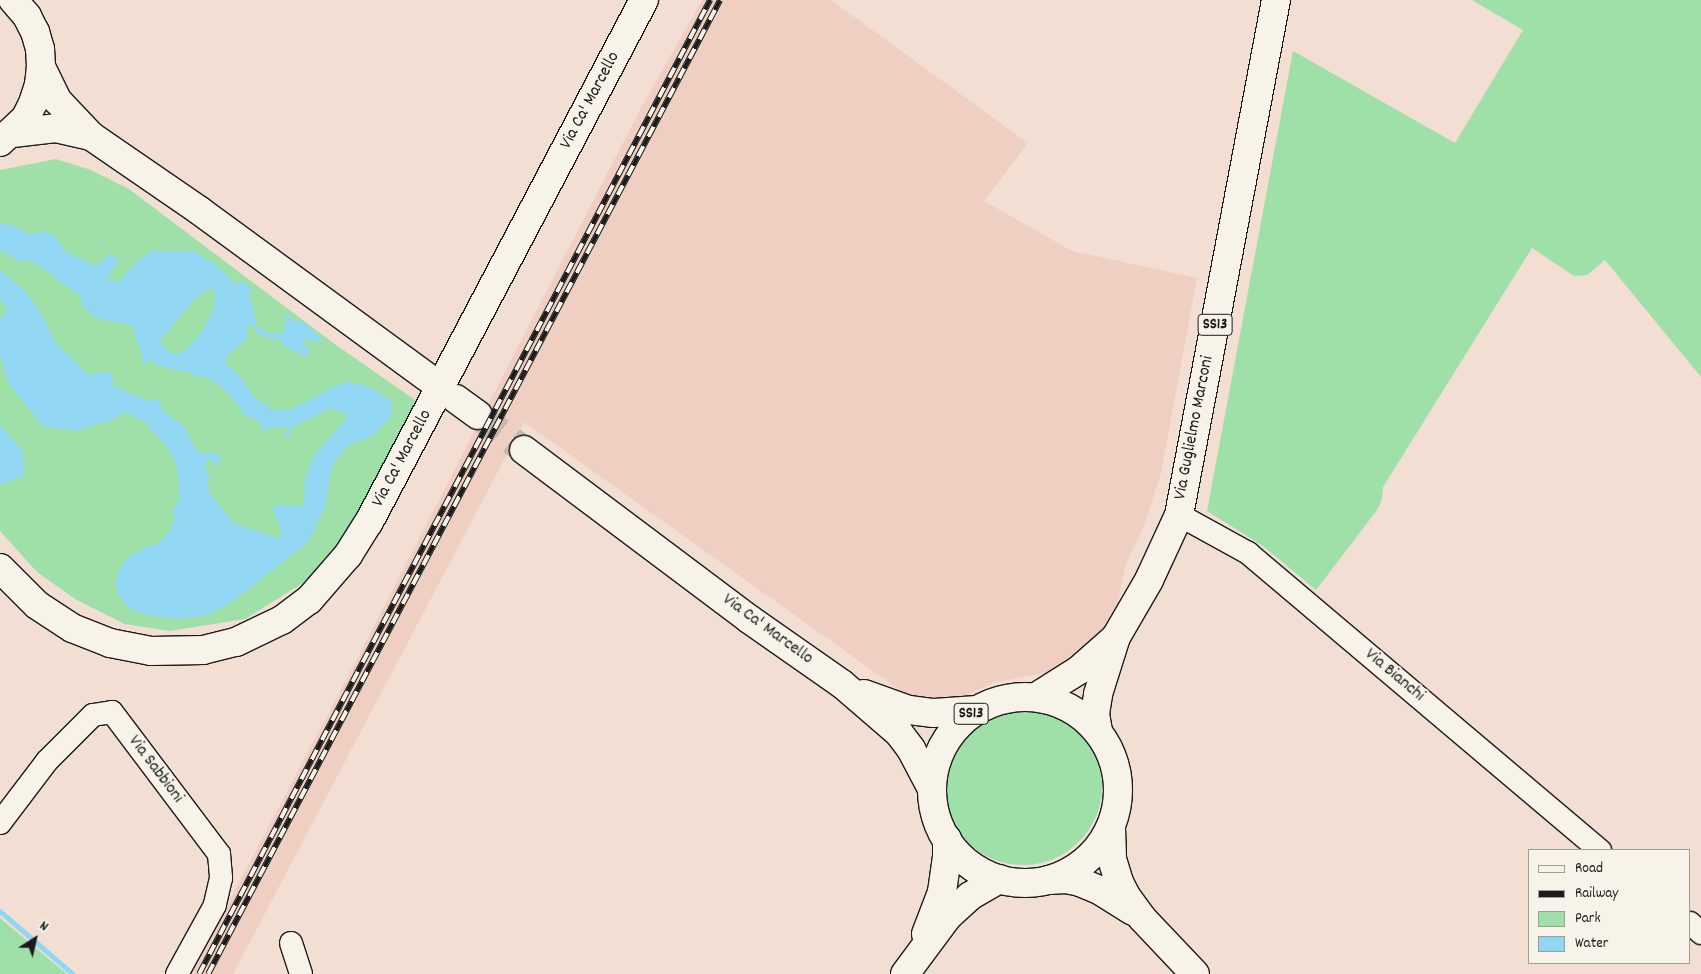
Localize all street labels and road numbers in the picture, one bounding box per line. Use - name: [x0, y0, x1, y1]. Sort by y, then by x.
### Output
- street label: Via Ca' Marcello: [556, 49, 626, 153]
- road number: SS13: [1198, 312, 1232, 338]
- street label: Via Guglielmo Marconi: [1170, 354, 1220, 502]
- street label: Via Ca' Marcello: [368, 407, 438, 511]
- street label: Via Ca' Marcello: [717, 590, 817, 670]
- street label: Via Bianchi: [1360, 645, 1428, 707]
- road number: SS13: [954, 701, 988, 728]
- street label: Via Sabbioni: [122, 732, 188, 808]

